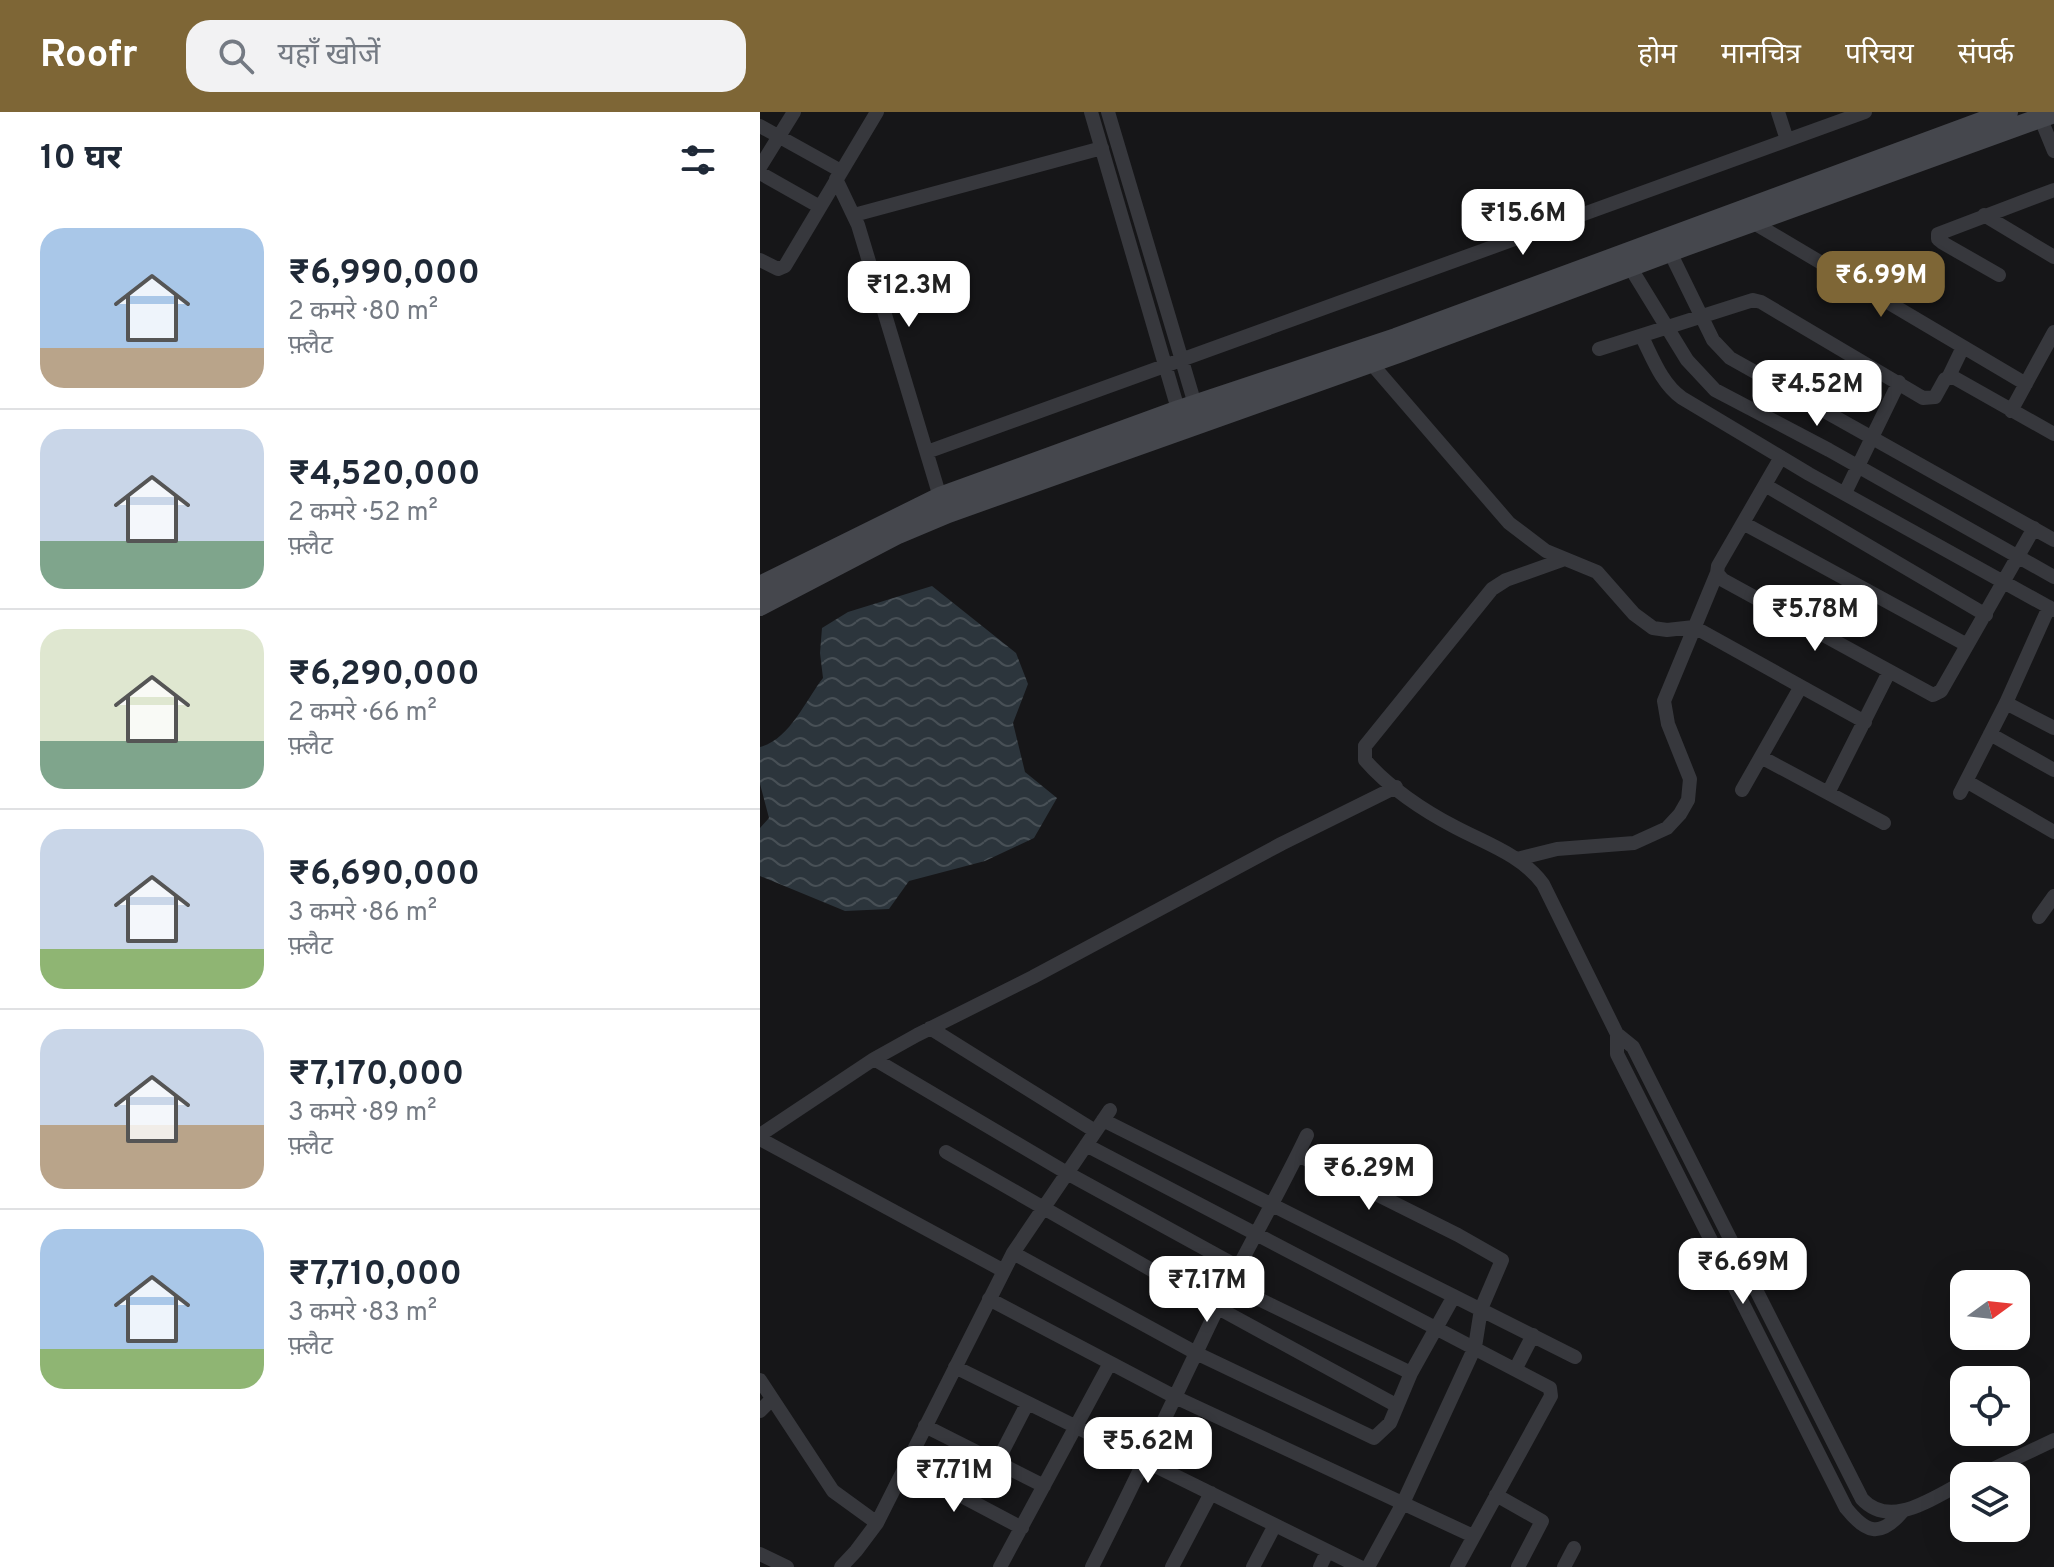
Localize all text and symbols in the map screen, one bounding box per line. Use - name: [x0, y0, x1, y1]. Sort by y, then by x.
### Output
- search box: [186, 20, 746, 92]
- text: Roofr: [40, 32, 138, 81]
- icon: search: [214, 34, 258, 78]
- text: यहाँ खोजें: [278, 38, 380, 75]
- text: होम: [1638, 38, 1677, 74]
- text: मानचित्र: [1721, 38, 1801, 74]
- text: परिचय: [1845, 38, 1914, 74]
- text: संपर्क: [1958, 38, 2014, 74]
- text: 10 घर: [40, 138, 121, 181]
- icon: filters: [676, 138, 720, 182]
- pin: ₹15.6M: [1458, 189, 1588, 257]
- text: ₹15.6M: [1480, 198, 1566, 231]
- pin: ₹6.99M: [1816, 251, 1946, 319]
- text: ₹6,990,000: [288, 253, 480, 296]
- icon: home: [104, 260, 200, 356]
- text: ₹6.99M: [1835, 260, 1927, 293]
- pin: ₹12.3M: [844, 261, 974, 329]
- text: ₹12.3M: [866, 270, 952, 303]
- text: 2 कमरे · 80 m²: [288, 296, 438, 329]
- text: फ़्लैट: [288, 330, 333, 363]
- pin: ₹4.52M: [1752, 360, 1882, 428]
- text: ₹4.52M: [1771, 369, 1863, 402]
- text: ₹4,520,000: [288, 454, 480, 497]
- icon: home: [104, 461, 200, 557]
- text: 2 कमरे · 52 m²: [288, 497, 438, 530]
- text: फ़्लैट: [288, 531, 333, 564]
- pin: ₹5.78M: [1750, 585, 1880, 653]
- text: ₹5.78M: [1771, 594, 1859, 627]
- text: ₹6,290,000: [288, 654, 480, 697]
- icon: home: [104, 661, 200, 757]
- text: 2 कमरे · 66 m²: [288, 697, 437, 730]
- text: फ़्लैट: [288, 731, 333, 764]
- text: ₹6,690,000: [288, 854, 480, 897]
- icon: home: [104, 861, 200, 957]
- text: 3 कमरे · 86 m²: [288, 897, 437, 930]
- text: फ़्लैट: [288, 931, 333, 964]
- text: ₹7,170,000: [288, 1054, 464, 1097]
- icon: home: [104, 1061, 200, 1157]
- text: 3 कमरे · 89 m²: [288, 1097, 437, 1130]
- text: फ़्लैट: [288, 1131, 333, 1164]
- pin: ₹6.29M: [1304, 1144, 1434, 1212]
- text: ₹6.29M: [1323, 1153, 1415, 1186]
- pin: ₹6.69M: [1678, 1238, 1808, 1306]
- text: ₹6.69M: [1697, 1247, 1789, 1280]
- text: ₹7,710,000: [288, 1254, 462, 1297]
- pin: ₹7.17M: [1142, 1256, 1272, 1324]
- icon: home: [104, 1261, 200, 1357]
- text: ₹7.17M: [1167, 1265, 1247, 1298]
- north arrow: [1950, 1270, 2030, 1350]
- map controls: [1950, 1270, 2030, 1542]
- text: 3 कमरे · 83 m²: [288, 1297, 437, 1330]
- text: फ़्लैट: [288, 1331, 333, 1364]
- button: locate: [1950, 1366, 2030, 1446]
- pin: ₹5.62M: [1083, 1417, 1213, 1485]
- text: ₹5.62M: [1102, 1426, 1194, 1459]
- pin: ₹7.71M: [889, 1446, 1019, 1514]
- text: ₹7.71M: [915, 1455, 993, 1488]
- button: layers: [1950, 1462, 2030, 1542]

